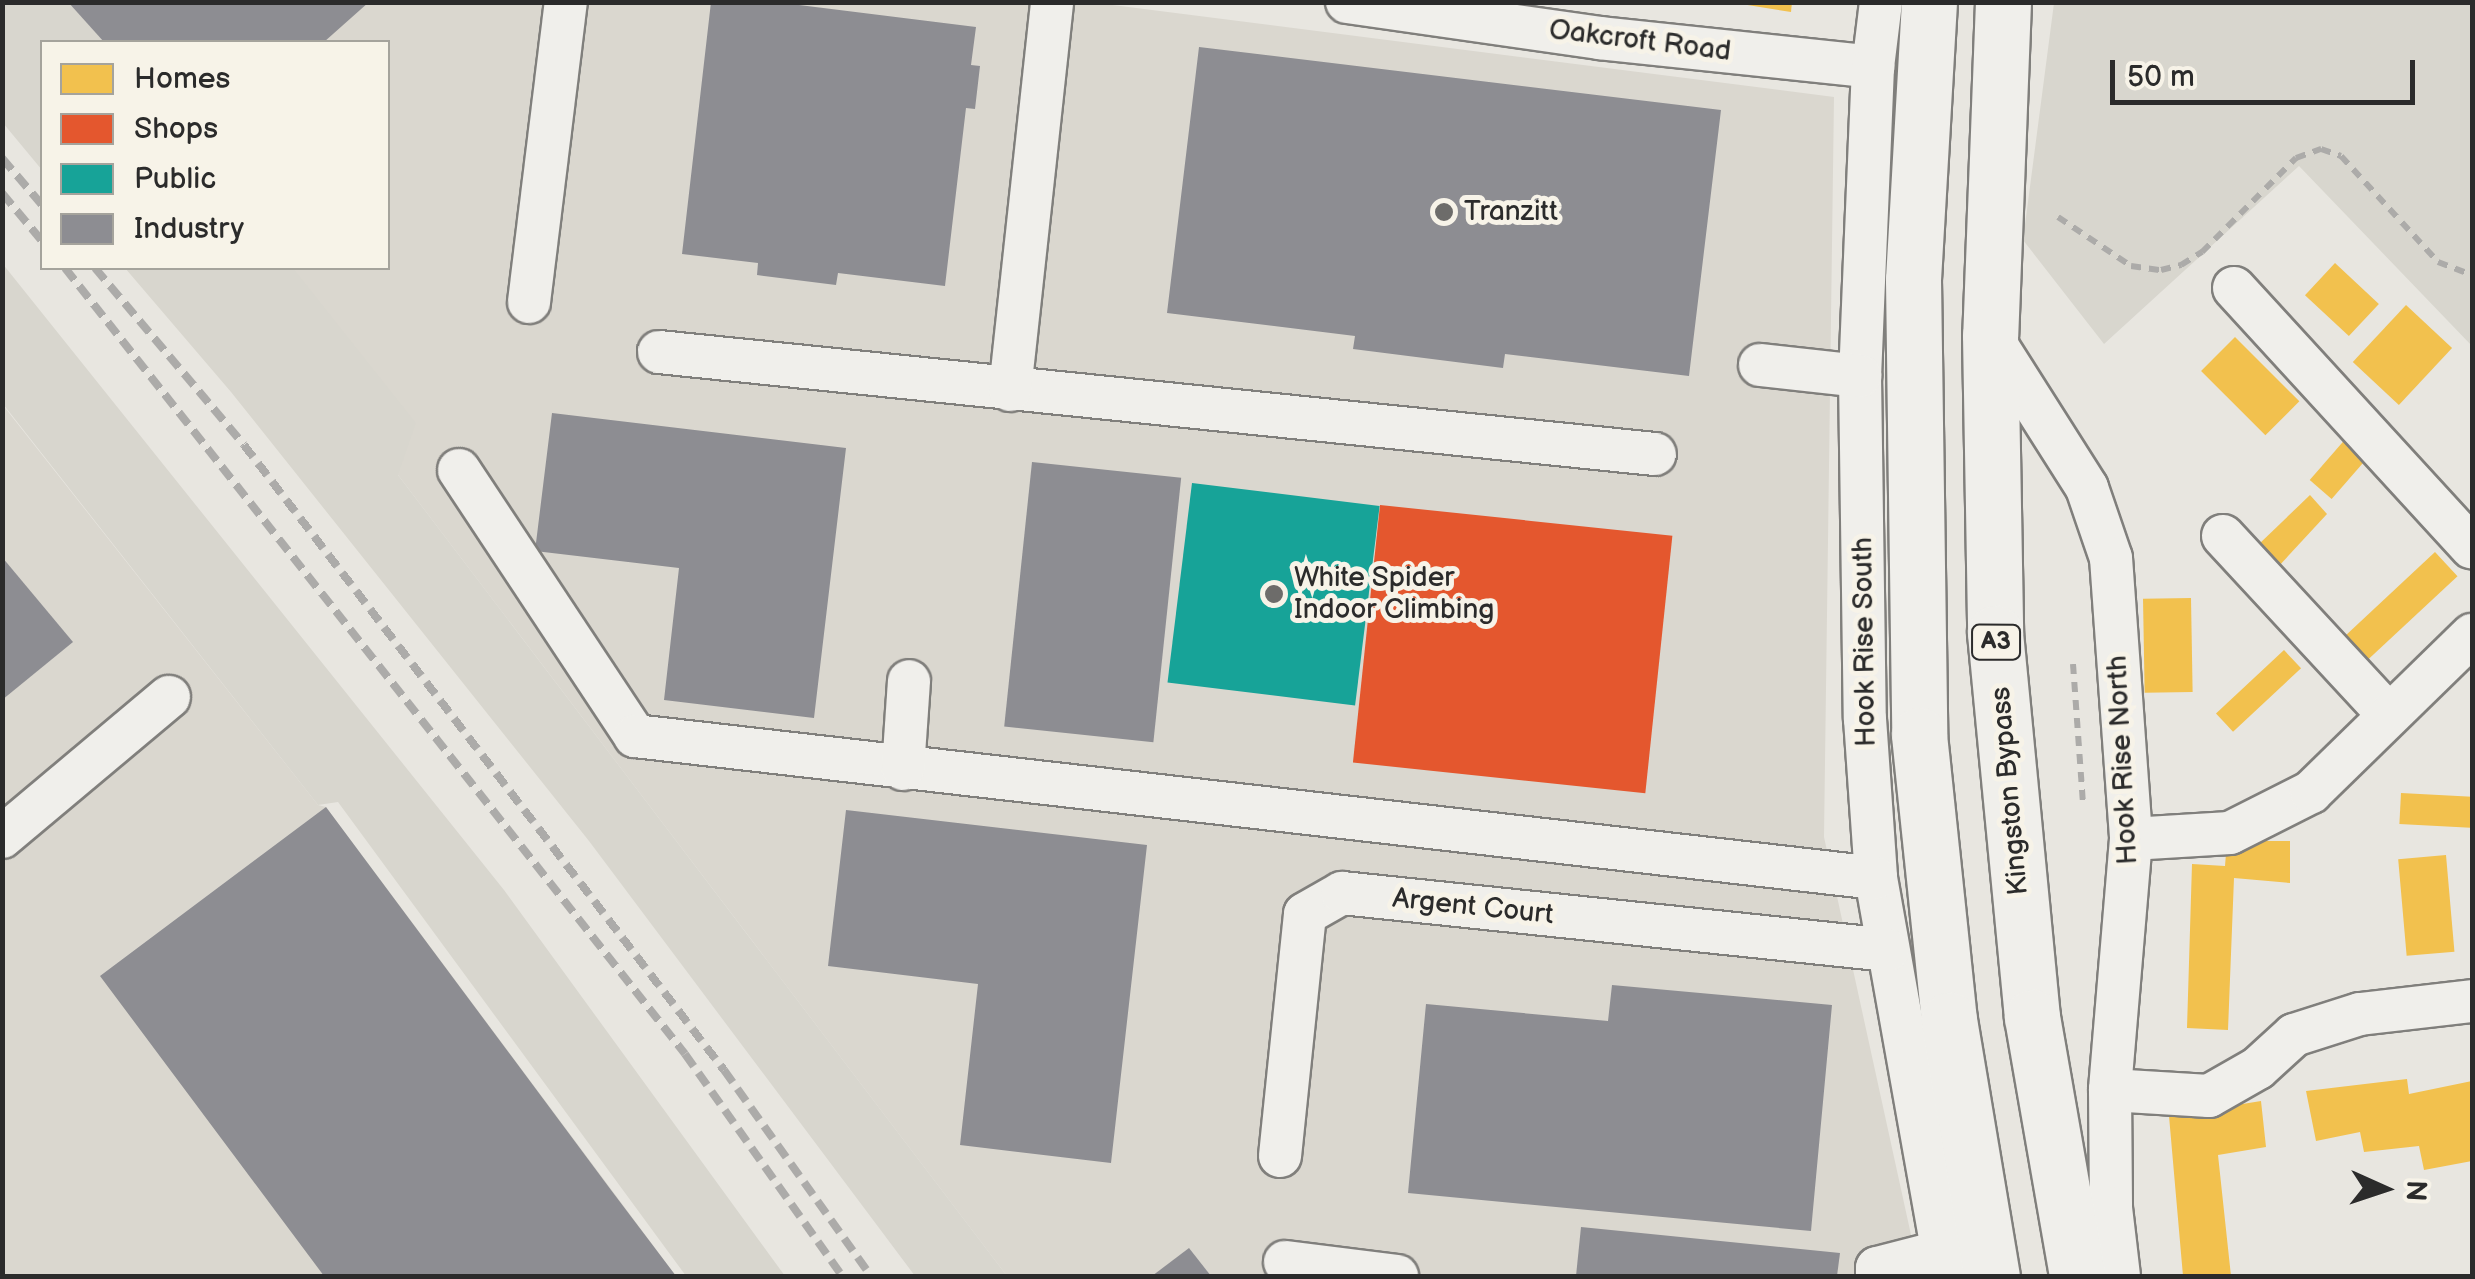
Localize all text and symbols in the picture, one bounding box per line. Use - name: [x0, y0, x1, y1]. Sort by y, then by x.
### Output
- street label: Oakcroft Road: [1547, 13, 1733, 69]
- legend: [40, 40, 390, 270]
- scale bar: [2115, 40, 2420, 102]
- text: 50 m: [2127, 59, 2195, 95]
- text: Homes: [134, 61, 230, 97]
- text: Shops: [134, 111, 218, 147]
- text: Public: [134, 161, 216, 197]
- place label: Tranzitt: [1464, 195, 1558, 229]
- marker: Tranzitt: [1433, 201, 1455, 223]
- text: Industry: [134, 211, 244, 247]
- street label: Hook Rise South: [1846, 537, 1884, 747]
- place label: White Spider Indoor Climbing: [1294, 561, 1494, 627]
- marker: White Spider Indoor Climbing: [1263, 583, 1285, 605]
- road number: A3: [1971, 622, 2021, 662]
- street label: Hook Rise North: [2101, 655, 2145, 865]
- street label: Kingston Bypass: [1984, 685, 2036, 897]
- street label: Argent Court: [1391, 882, 1555, 932]
- north arrow: [2335, 1139, 2435, 1239]
- text: N: [2398, 1179, 2432, 1202]

